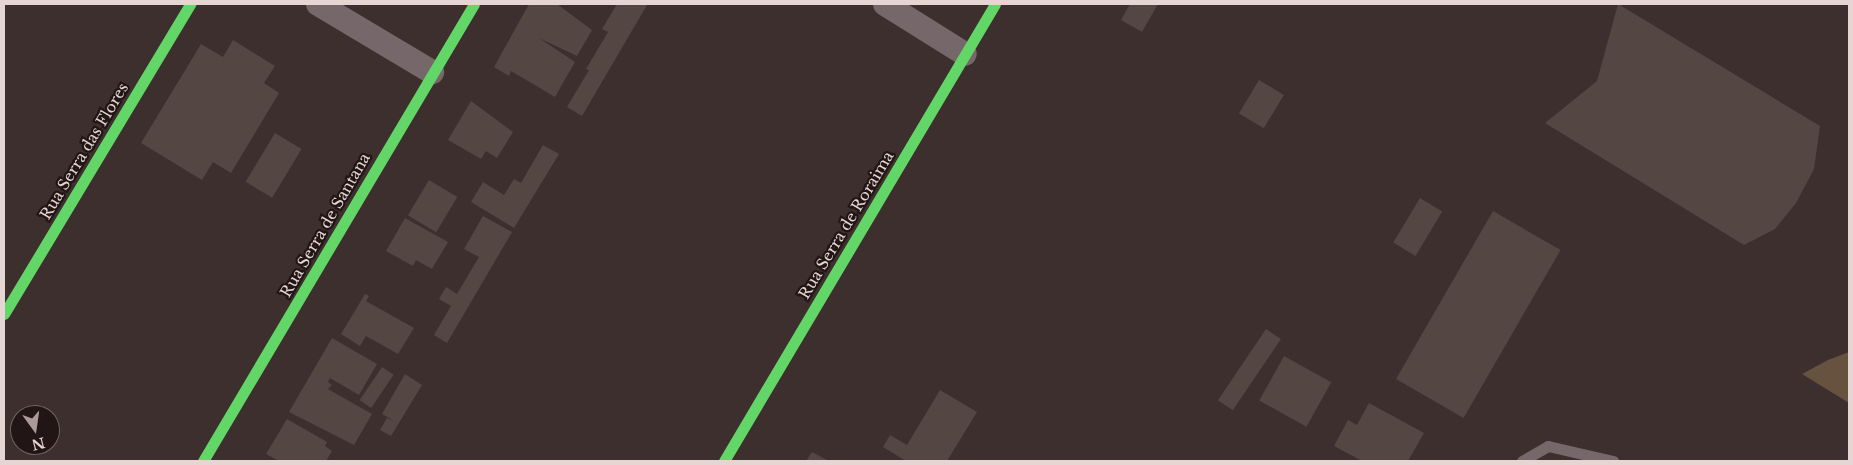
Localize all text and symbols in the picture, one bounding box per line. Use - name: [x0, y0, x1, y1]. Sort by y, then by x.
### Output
- street label: Rua Serra das Flores: [36, 79, 132, 223]
- street label: Rua Serra de Roraima: [795, 148, 897, 302]
- street label: Rua Serra de Santana: [276, 150, 374, 300]
- north arrow: [10, 405, 60, 455]
- text: N: [30, 433, 47, 454]

